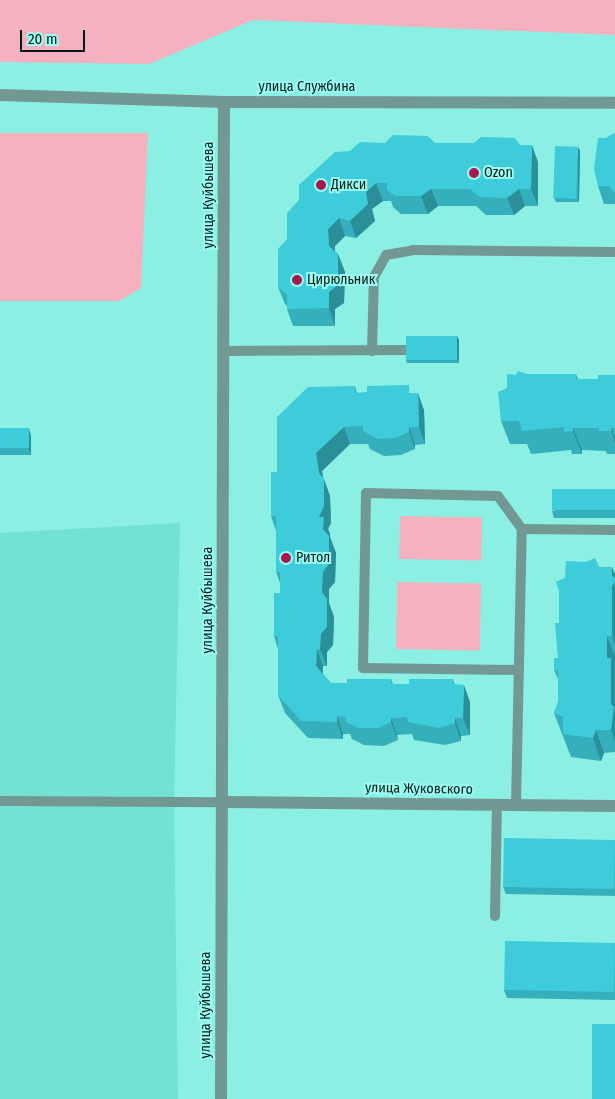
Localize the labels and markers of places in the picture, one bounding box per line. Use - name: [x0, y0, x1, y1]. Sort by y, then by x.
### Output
- place label: Ozon: [484, 165, 513, 181]
- marker: Ozon: [468, 167, 480, 179]
- place label: Дикси: [331, 177, 366, 193]
- marker: Дикси: [315, 179, 327, 191]
- place label: Цирюльник: [307, 272, 375, 288]
- marker: Цирюльник: [291, 274, 303, 286]
- place label: Ритол: [296, 550, 330, 566]
- marker: Ритол: [280, 552, 292, 564]

